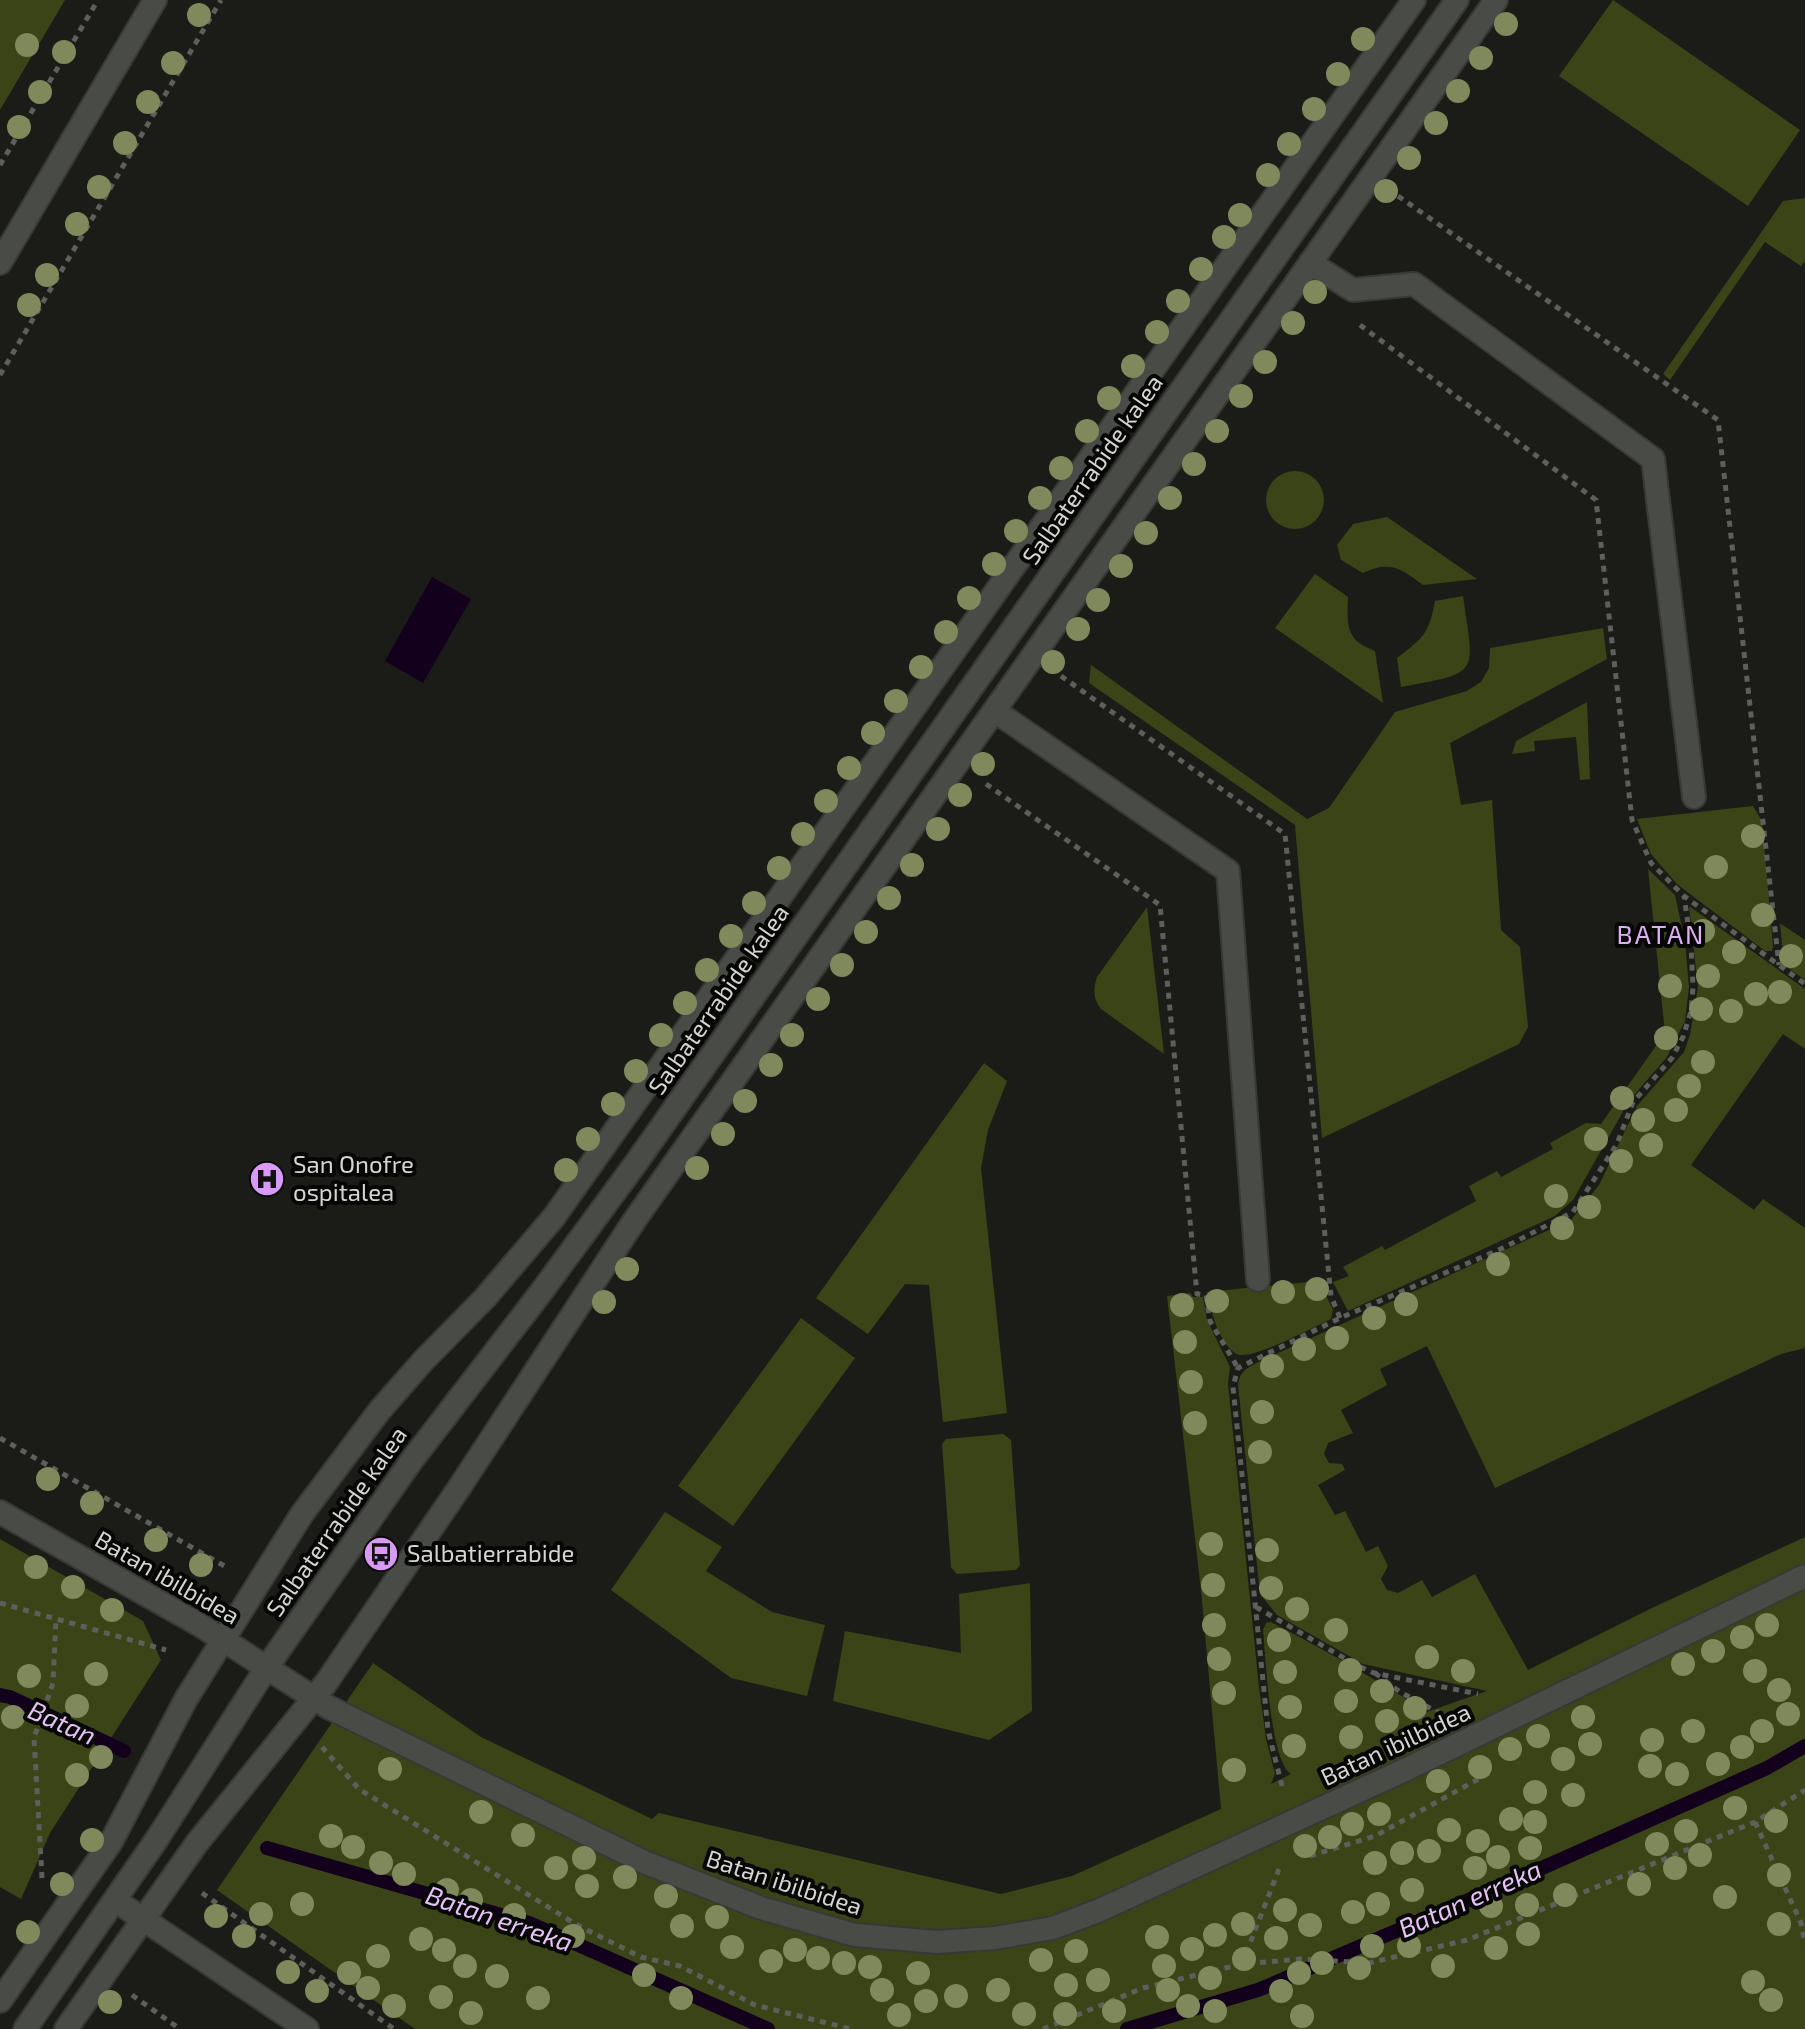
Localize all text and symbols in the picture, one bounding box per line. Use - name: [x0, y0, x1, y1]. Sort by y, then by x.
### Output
- street label: Salbaterrabide kalea: [1015, 369, 1168, 570]
- street label: Salbaterrabide kalea: [641, 899, 794, 1100]
- district label: BATAN: [1617, 918, 1705, 949]
- place label: San Onofre ospitalea: [293, 1149, 414, 1206]
- hospital icon: San Onofre ospitalea: [248, 1160, 286, 1198]
- street label: Salbaterrabide kalea: [259, 1421, 412, 1622]
- street label: Batan ibilbidea: [90, 1524, 245, 1630]
- bus stop icon: Salbatierrabide: [362, 1535, 400, 1573]
- place label: Salbatierrabide: [407, 1538, 574, 1567]
- water label: Batan: [24, 1693, 101, 1750]
- street label: Batan ibilbidea: [1316, 1696, 1475, 1791]
- street label: Batan ibilbidea: [703, 1843, 866, 1920]
- water label: Batan erreka: [1393, 1852, 1546, 1943]
- water label: Batan erreka: [422, 1878, 577, 1957]

